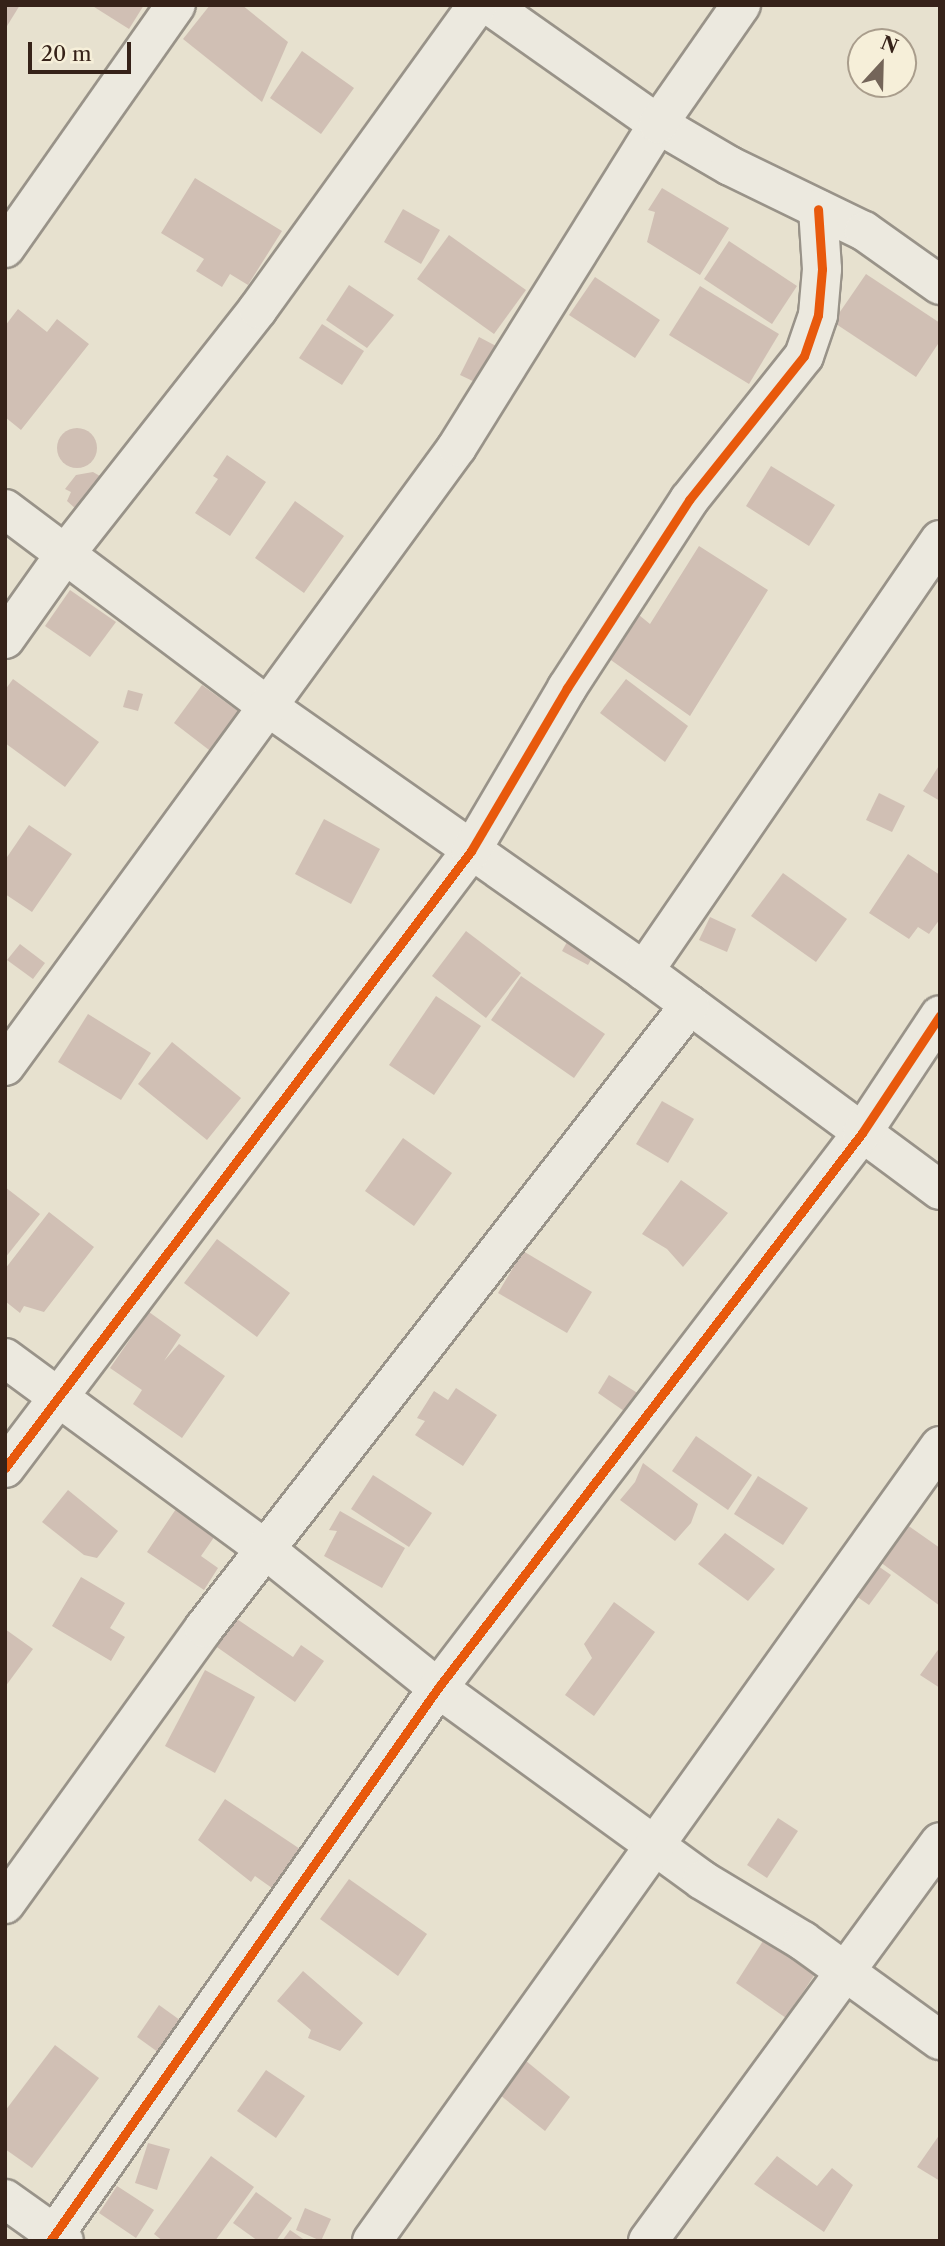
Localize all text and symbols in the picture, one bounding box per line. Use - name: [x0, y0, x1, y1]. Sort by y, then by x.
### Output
- scale bar: [32, 28, 135, 72]
- north arrow: [847, 28, 917, 98]
- text: N: [877, 31, 901, 59]
- text: 20 m: [41, 41, 92, 66]

